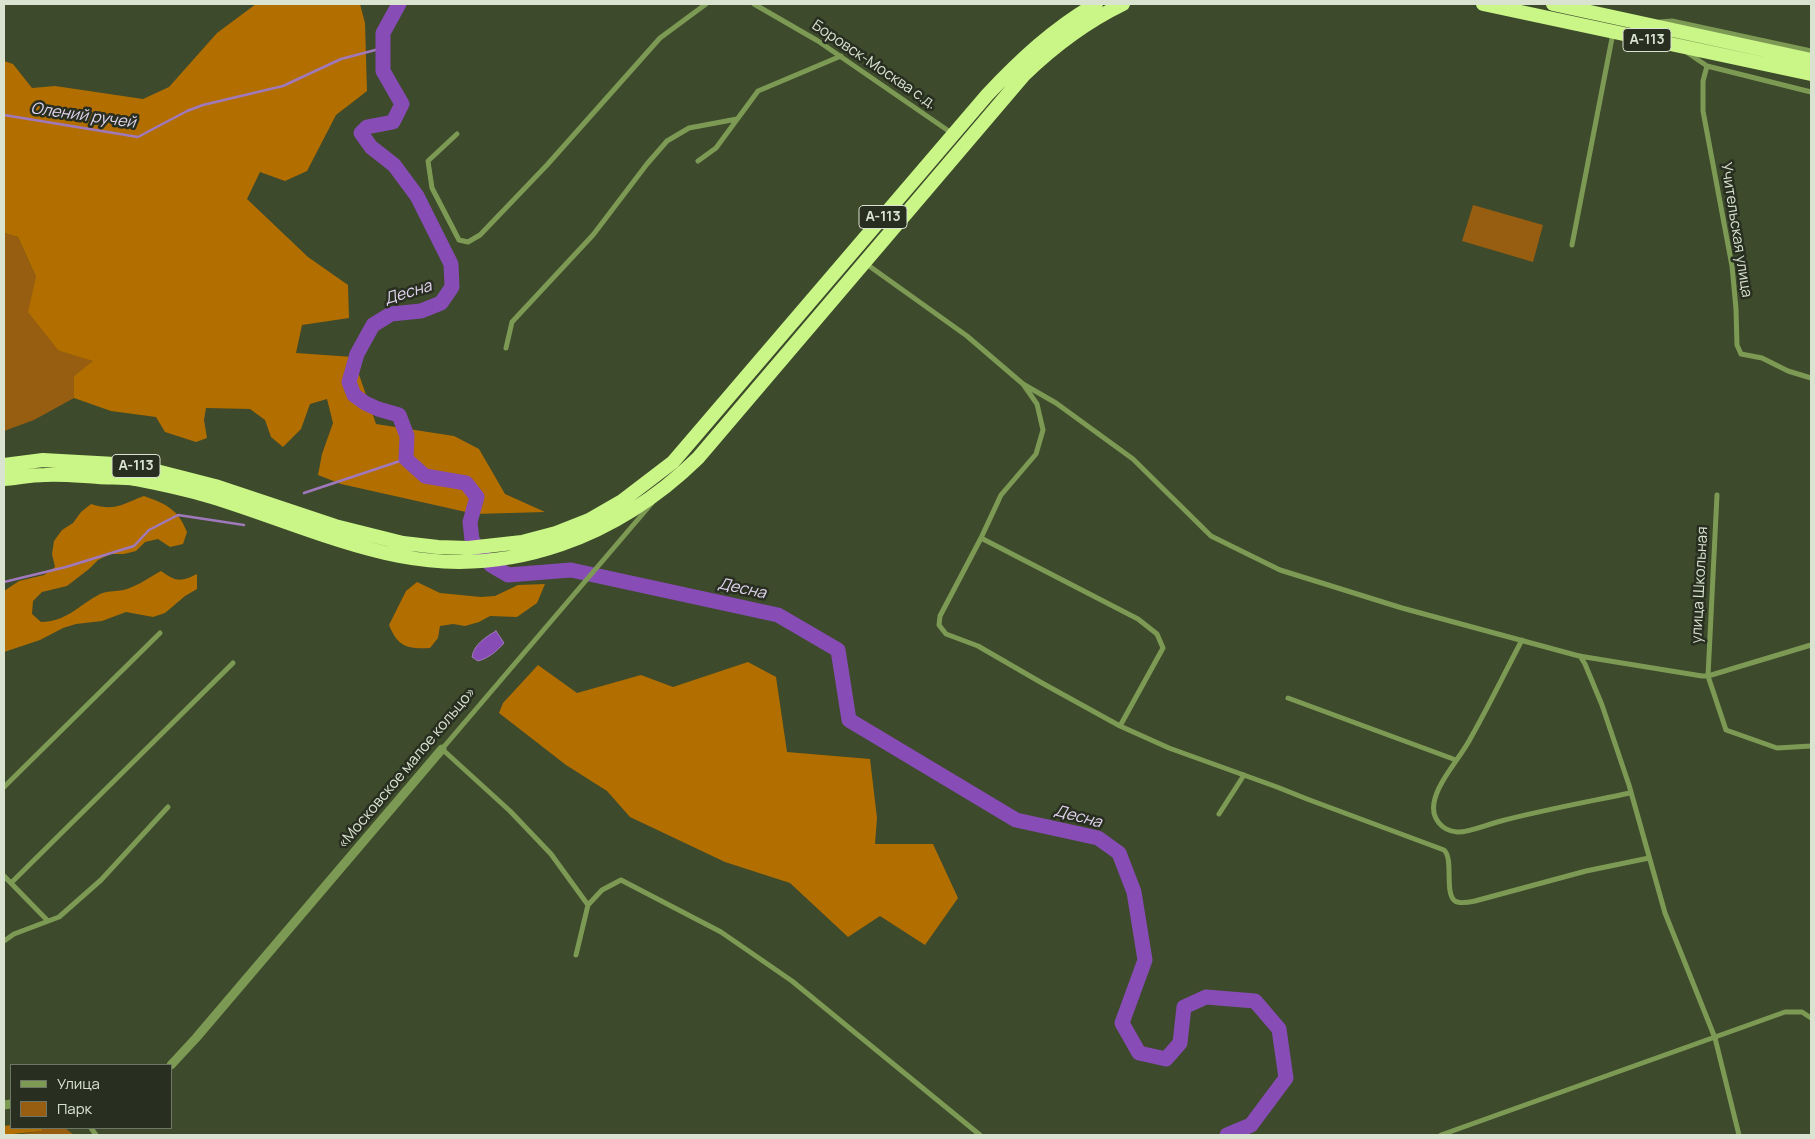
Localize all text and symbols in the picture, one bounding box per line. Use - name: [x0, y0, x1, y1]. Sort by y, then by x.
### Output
- street label: Боровск-Москва с.д.: [808, 17, 940, 113]
- road number: А-113: [1623, 28, 1671, 52]
- water label: Олений ручей: [29, 99, 137, 133]
- street label: Учительская улица: [1716, 161, 1756, 299]
- road number: А-113: [859, 206, 907, 228]
- water label: Десна: [382, 277, 434, 309]
- road number: А-113: [112, 454, 160, 478]
- street label: улица Школьная: [1688, 526, 1712, 644]
- water label: Десна: [716, 575, 768, 603]
- street label: «Московское малое кольцо»: [334, 684, 480, 852]
- water label: Десна: [1052, 801, 1104, 833]
- legend: [10, 1064, 172, 1129]
- text: Улица: [57, 1073, 100, 1094]
- text: Парк: [57, 1098, 92, 1119]

